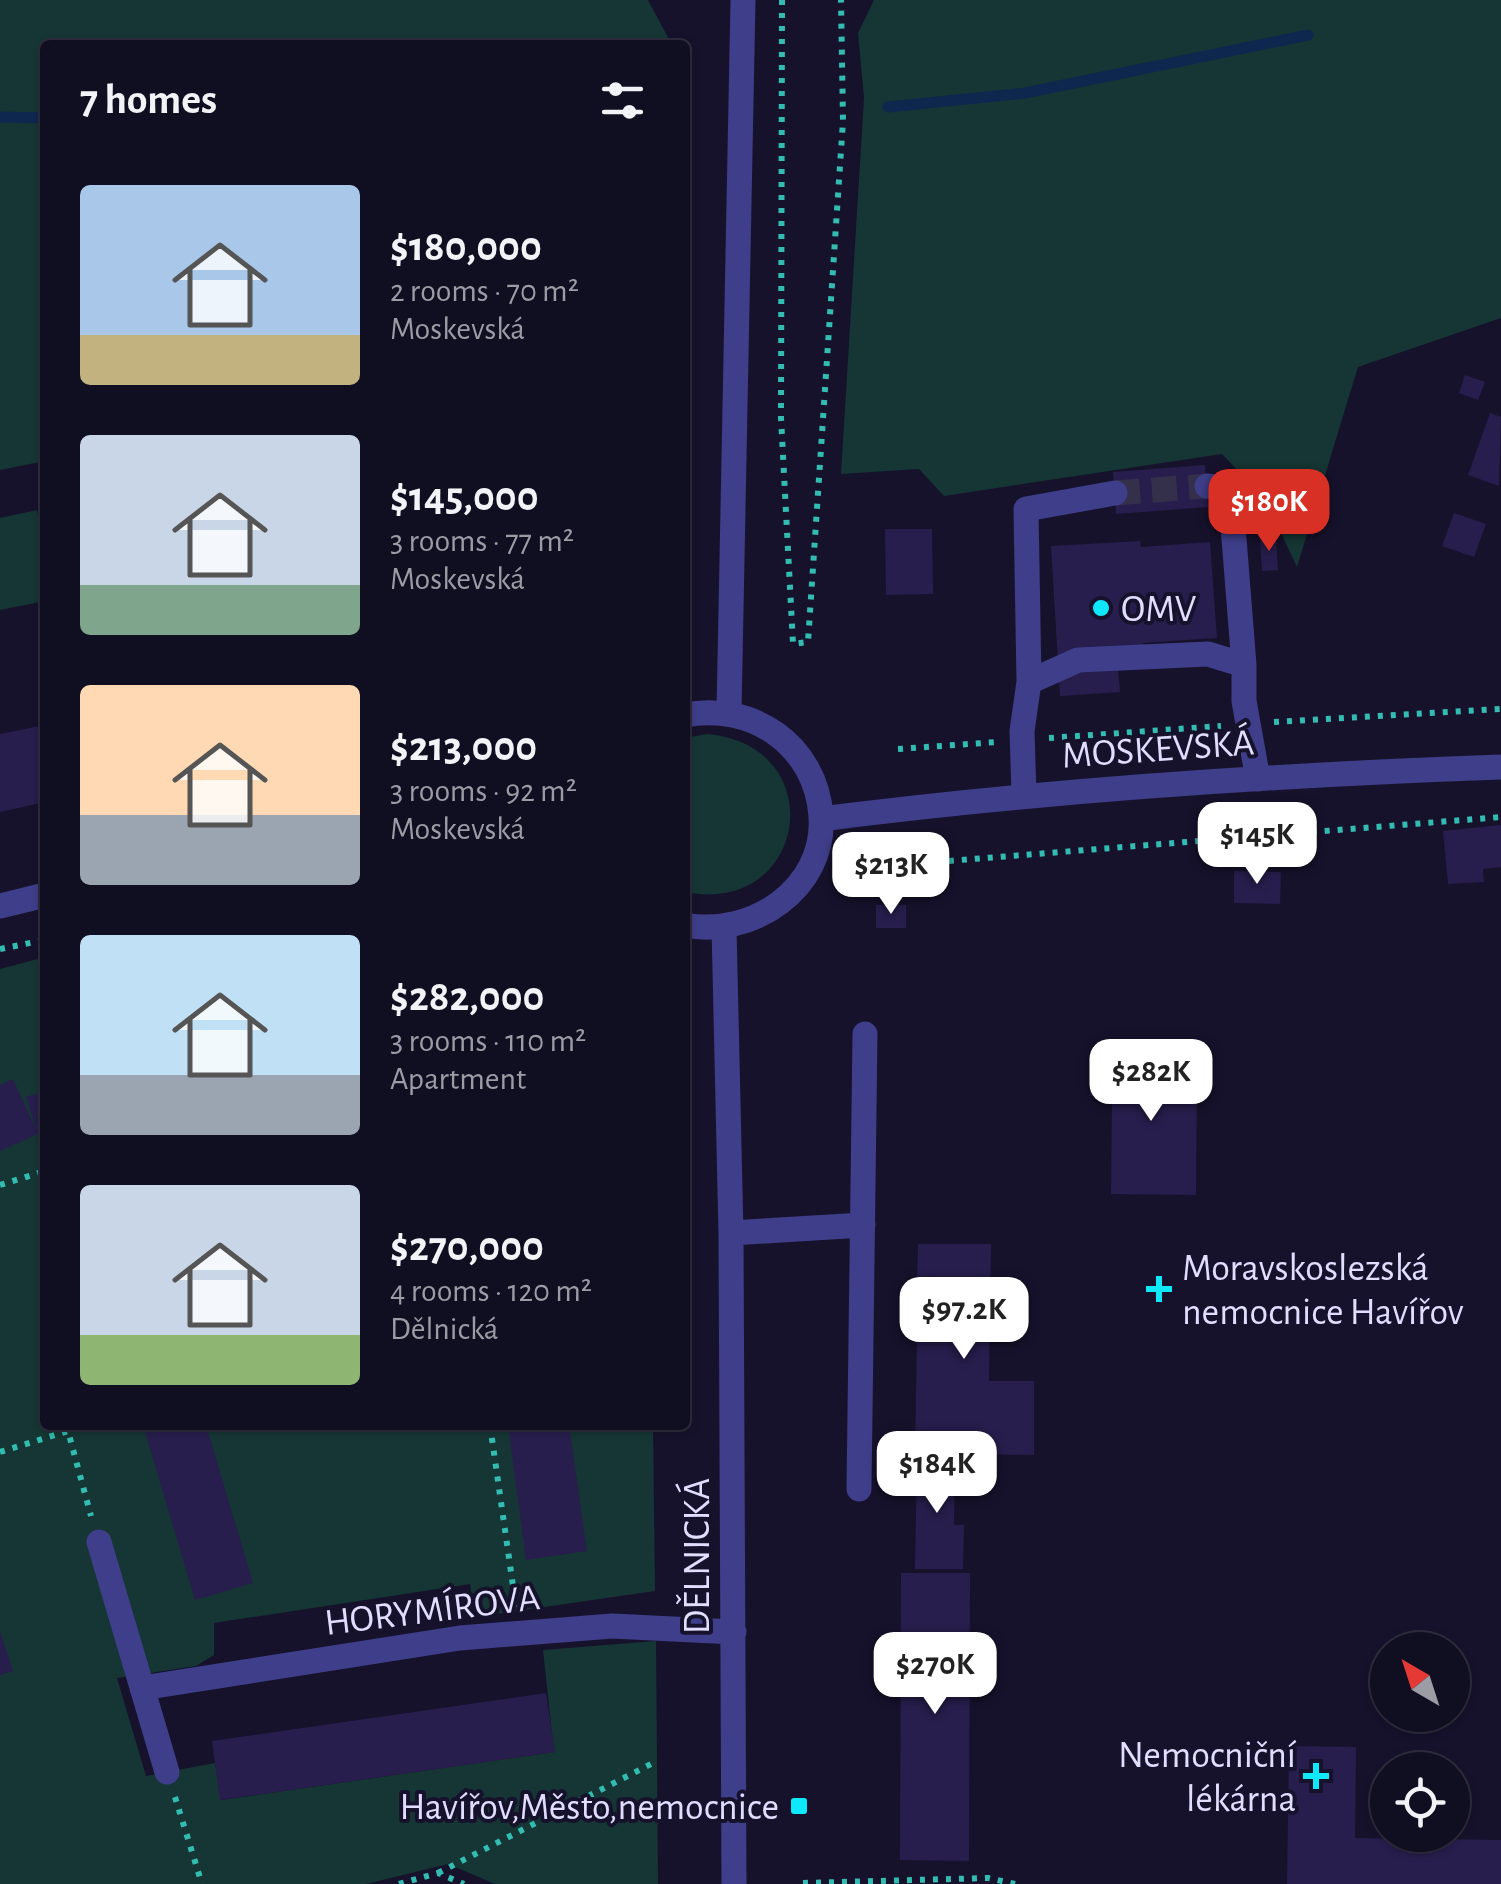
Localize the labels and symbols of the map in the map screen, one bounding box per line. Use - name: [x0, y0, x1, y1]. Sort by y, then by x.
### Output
- pin: $180K: [1199, 469, 1339, 554]
- place label: OMV: [1121, 591, 1197, 629]
- marker: OMV: [1090, 597, 1112, 619]
- street label: MOSKEVSKÁ: [1060, 720, 1256, 776]
- pin: $145K: [1187, 802, 1327, 887]
- pin: $213K: [821, 832, 961, 917]
- pin: $282K: [1081, 1039, 1221, 1124]
- place label: Moravskoslezská nemocnice Havířov: [1182, 1250, 1464, 1332]
- marker: Moravskoslezská nemocnice Havířov: [1146, 1276, 1172, 1302]
- pin: $97.2K: [883, 1277, 1045, 1362]
- pin: $184K: [867, 1431, 1007, 1516]
- street label: DĚLNICKÁ: [675, 1478, 717, 1634]
- street label: HORYMÍROVA: [322, 1575, 542, 1643]
- pin: $270K: [865, 1632, 1005, 1717]
- north arrow: [1370, 1632, 1470, 1732]
- place label: Nemocniční lékárna: [1118, 1737, 1297, 1819]
- marker: Nemocniční lékárna: [1305, 1765, 1327, 1787]
- place label: Havířov,Město,nemocnice: [400, 1789, 779, 1827]
- marker: Havířov,Město,nemocnice: [788, 1795, 810, 1817]

